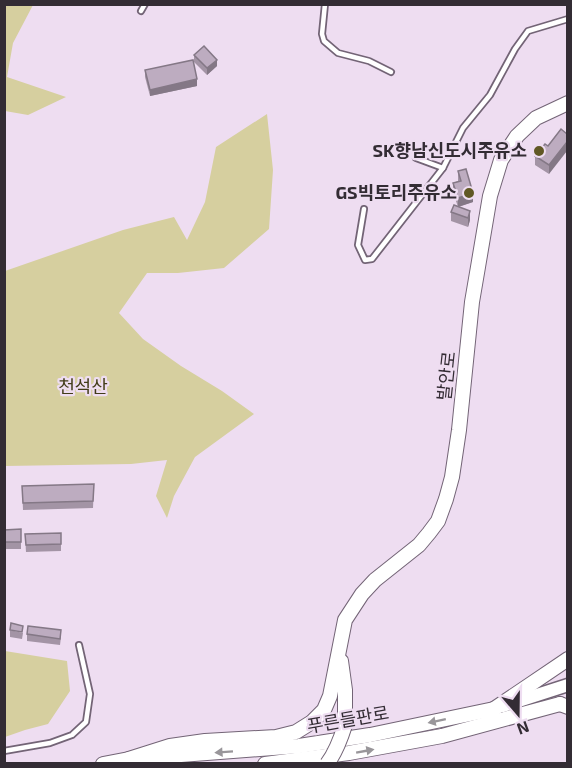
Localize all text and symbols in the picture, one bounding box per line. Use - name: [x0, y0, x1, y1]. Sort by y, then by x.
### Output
- place label: SK향남신도시주유소: [373, 139, 527, 161]
- marker: SK향남신도시주유소: [532, 144, 546, 158]
- place label: GS빅토리주유소: [335, 181, 457, 203]
- marker: GS빅토리주유소: [462, 186, 476, 200]
- street label: 발안로: [432, 350, 460, 402]
- park label: 천석산: [58, 375, 108, 397]
- north arrow: [488, 684, 548, 744]
- street label: 푸른들판로: [305, 701, 391, 737]
- one-way arrow: [427, 717, 446, 726]
- text: N: [515, 718, 532, 739]
- one-way arrow: [356, 746, 375, 755]
- one-way arrow: [214, 747, 233, 757]

